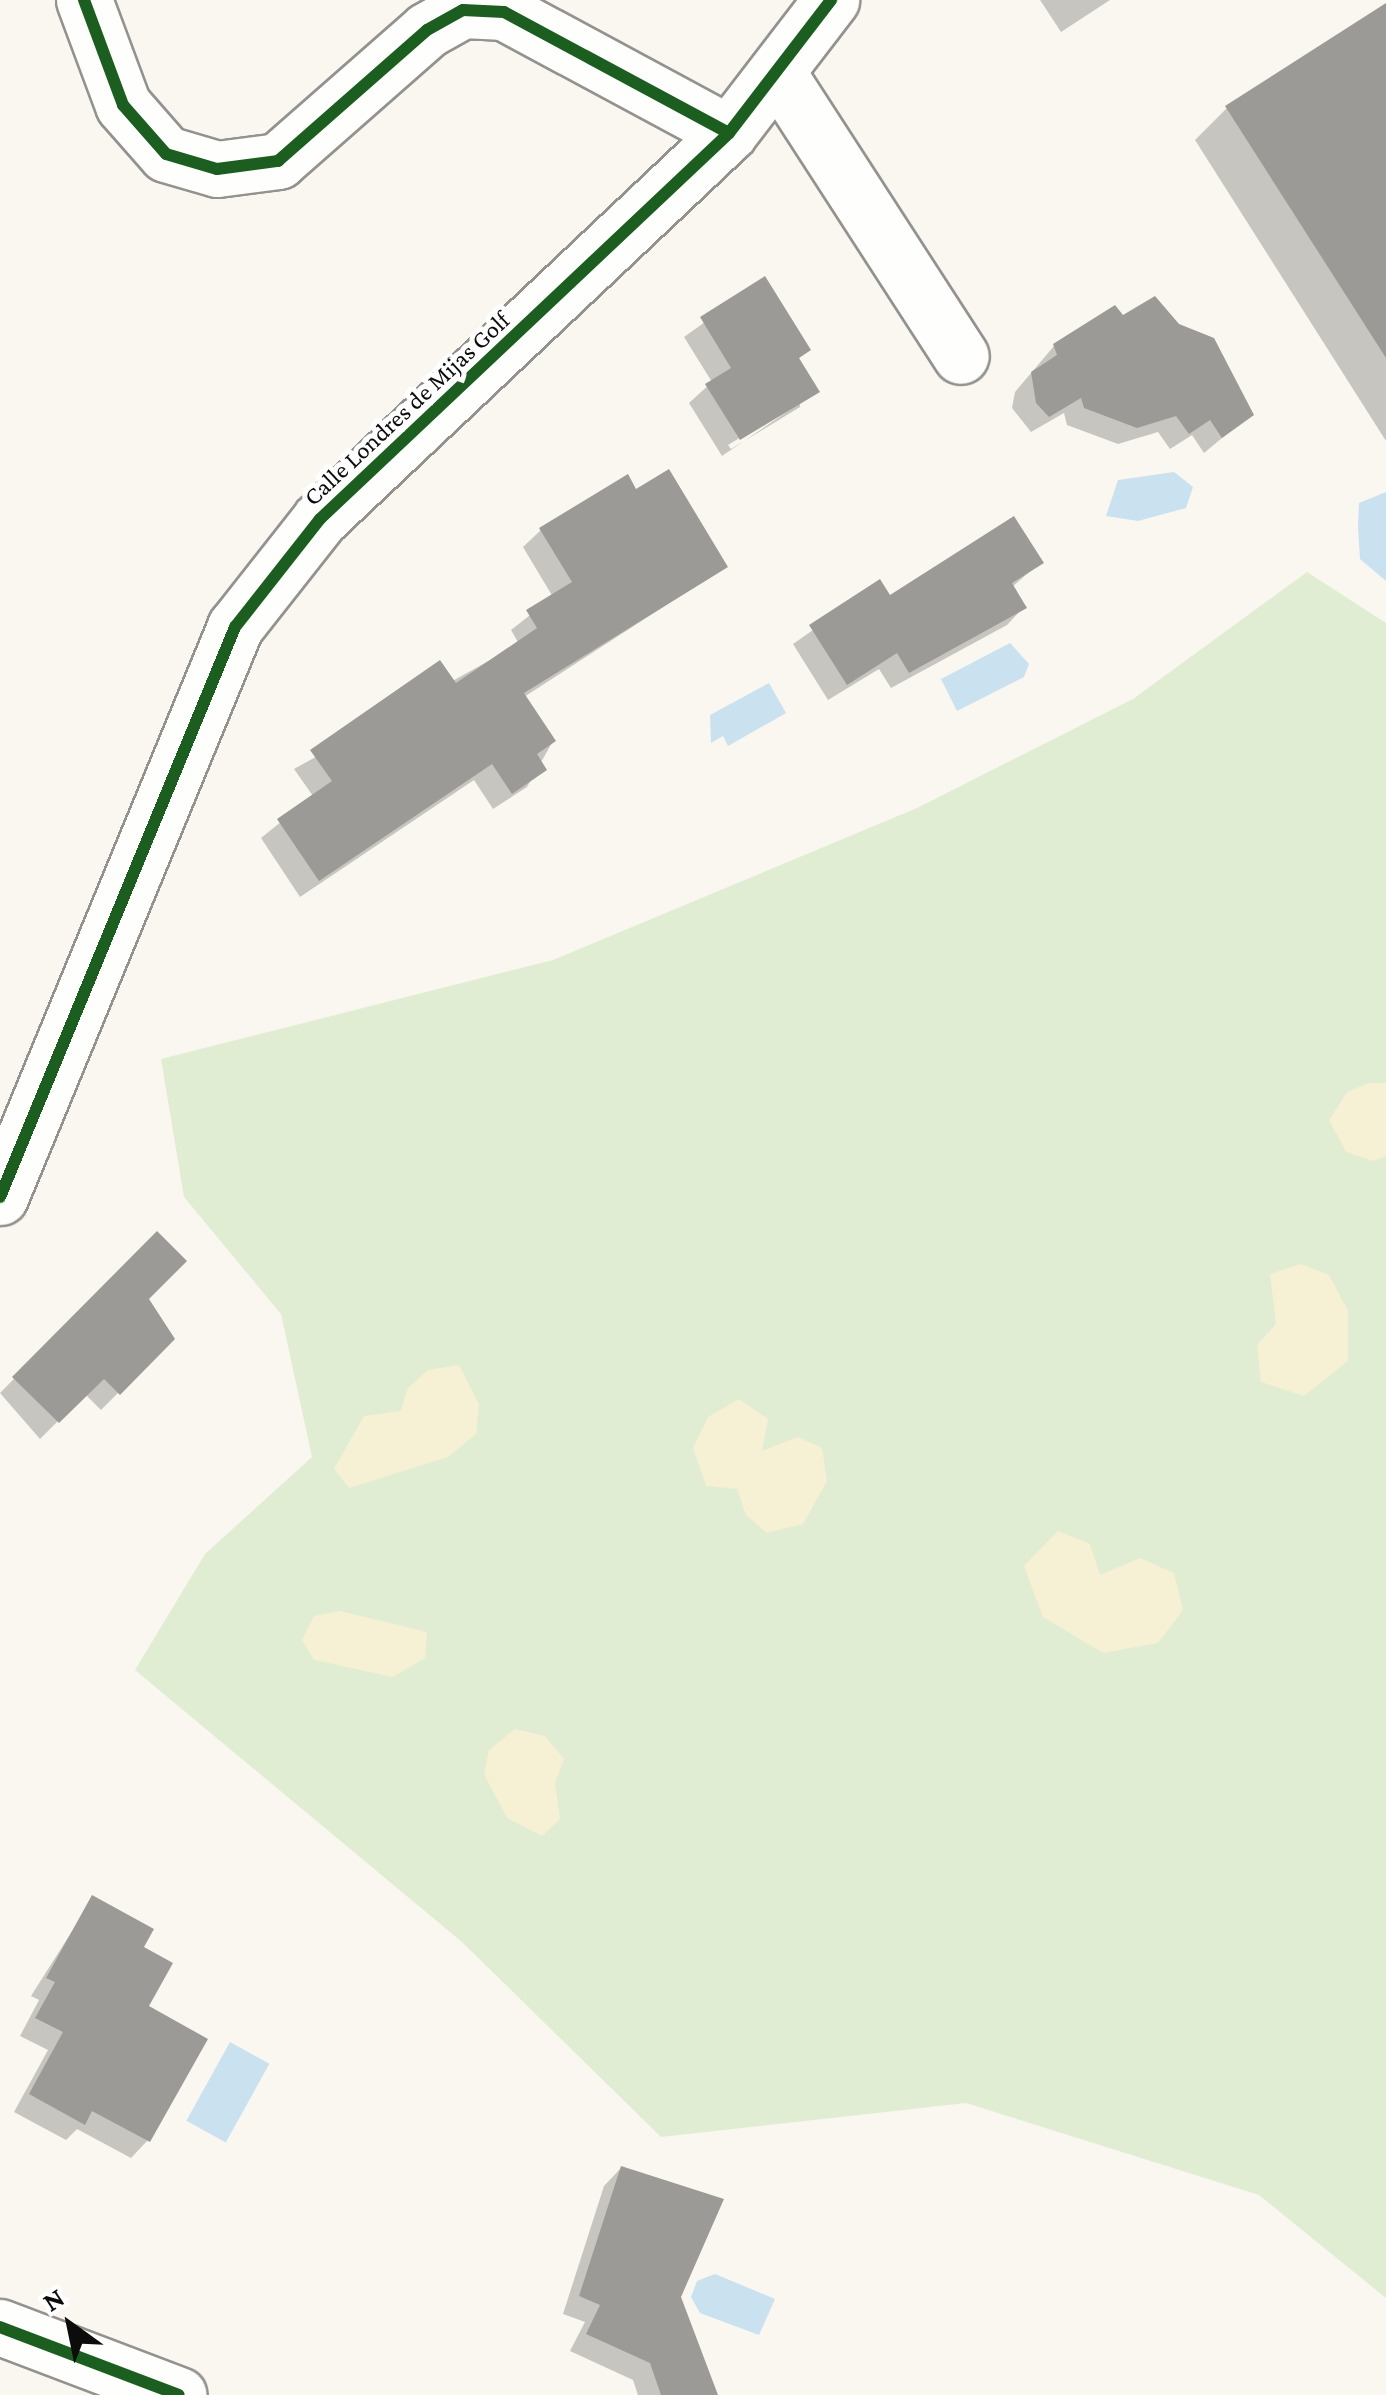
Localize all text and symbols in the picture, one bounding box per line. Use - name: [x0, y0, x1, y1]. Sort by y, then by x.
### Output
- street label: Calle Londres de Mijas Golf: [298, 306, 516, 512]
- north arrow: [20, 2275, 120, 2375]
- text: N: [37, 2281, 70, 2318]

